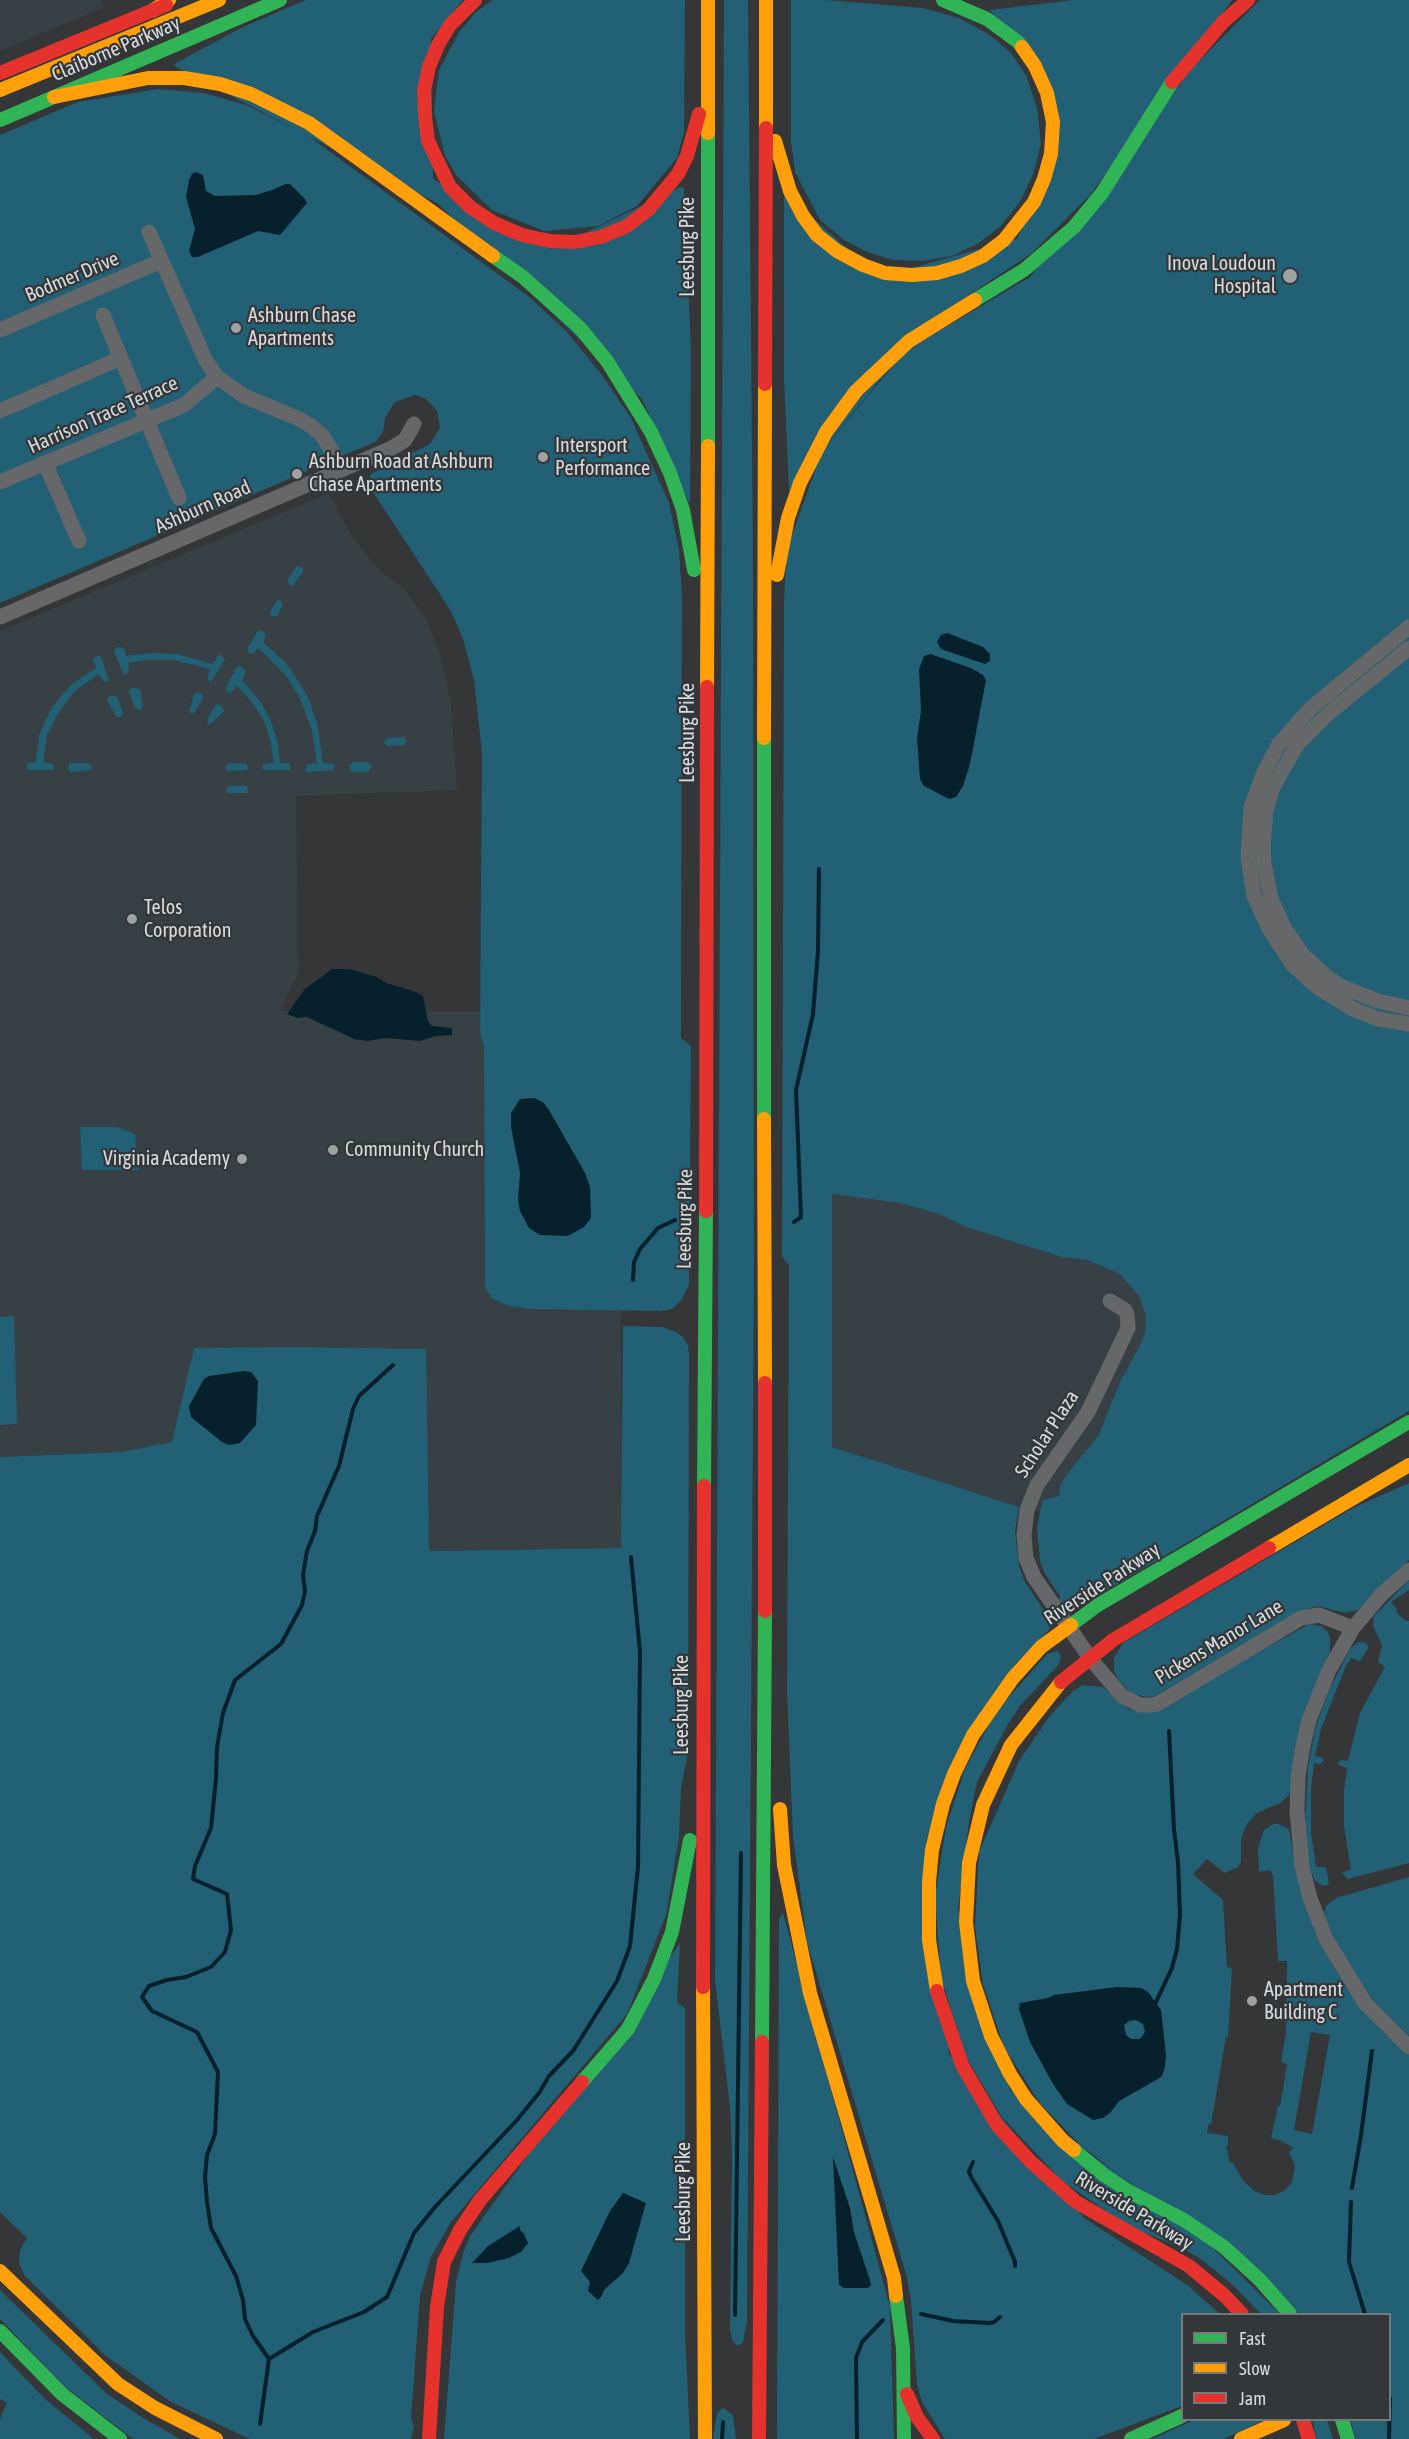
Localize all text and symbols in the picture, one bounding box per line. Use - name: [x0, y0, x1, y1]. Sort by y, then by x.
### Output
- street label: Claiborne Parkway: [48, 11, 184, 87]
- street label: Leesburg Pike: [676, 197, 700, 297]
- street label: Bodmer Drive: [22, 247, 122, 307]
- place label: Inova Loudoun Hospital: [1167, 252, 1276, 299]
- marker: Inova Loudoun Hospital: [1281, 267, 1299, 285]
- place label: Ashburn Chase Apartments: [248, 304, 356, 351]
- marker: Ashburn Chase Apartments: [229, 321, 243, 335]
- street label: Harrison Trace Terrace: [24, 371, 182, 459]
- place label: Intersport Performance: [555, 434, 650, 481]
- place label: Ashburn Road at Ashburn Chase Apartments: [309, 450, 493, 497]
- marker: Intersport Performance: [536, 450, 550, 464]
- marker: Ashburn Road at Ashburn Chase Apartments: [290, 467, 304, 481]
- street label: Ashburn Road: [151, 475, 255, 539]
- street label: Leesburg Pike: [676, 683, 700, 783]
- place label: Telos Corporation: [144, 896, 231, 943]
- marker: Telos Corporation: [125, 912, 139, 926]
- place label: Community Church: [345, 1138, 484, 1162]
- marker: Community Church: [326, 1143, 340, 1157]
- place label: Virginia Academy: [103, 1147, 230, 1171]
- marker: Virginia Academy: [235, 1152, 249, 1166]
- street label: Leesburg Pike: [672, 1169, 698, 1269]
- street label: Scholar Plaza: [1010, 1386, 1084, 1482]
- street label: Riverside Parkway: [1040, 1538, 1164, 1630]
- street label: Pickens Manor Lane: [1151, 1594, 1287, 1690]
- street label: Leesburg Pike: [670, 1655, 694, 1755]
- place label: Apartment Building C: [1264, 1978, 1343, 2025]
- marker: Apartment Building C: [1245, 1994, 1259, 2008]
- street label: Leesburg Pike: [672, 2142, 696, 2242]
- street label: Riverside Parkway: [1071, 2166, 1197, 2256]
- legend: [1181, 2313, 1391, 2421]
- text: Fast: [1239, 2328, 1266, 2349]
- text: Slow: [1239, 2358, 1270, 2379]
- text: Jam: [1239, 2388, 1266, 2409]

